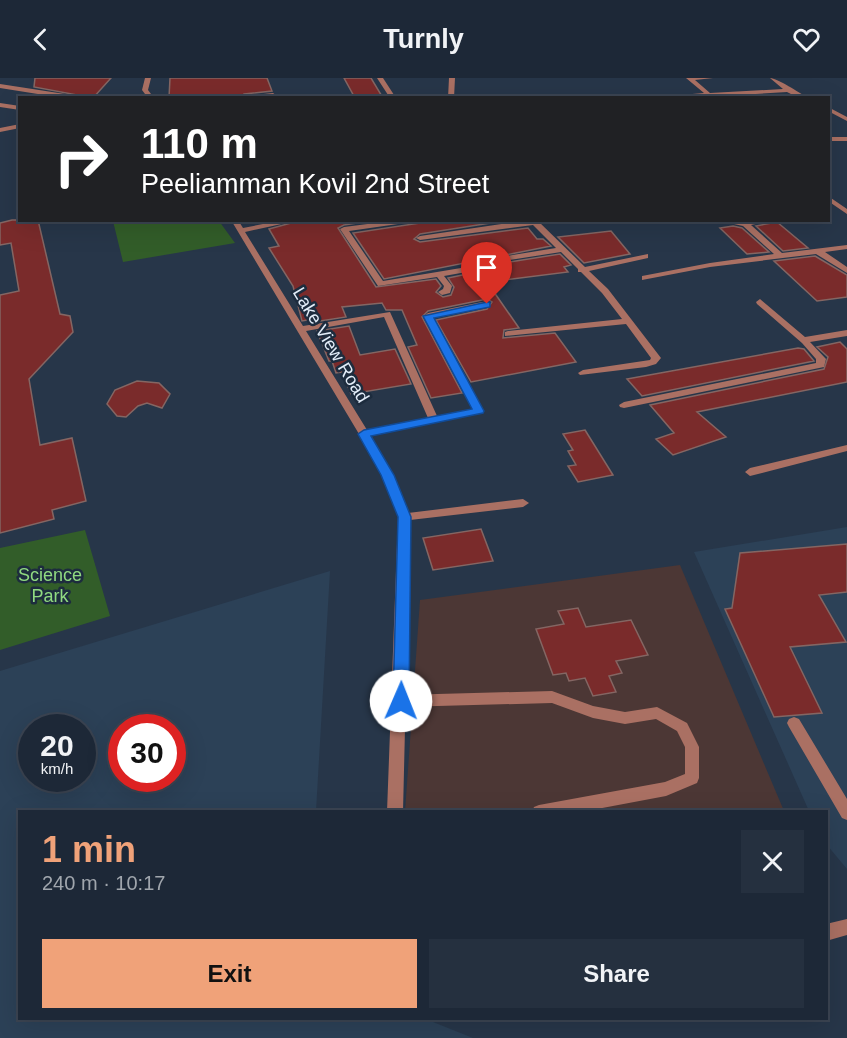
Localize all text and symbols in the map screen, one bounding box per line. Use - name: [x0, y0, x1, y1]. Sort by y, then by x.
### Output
- icon: back: [24, 23, 57, 56]
- icon: heart: [790, 23, 823, 56]
- text: Turnly: [383, 24, 464, 54]
- icon: right: [42, 120, 120, 198]
- text: 110 m: [141, 120, 258, 167]
- text: Peeliamman Kovil 2nd Street: [141, 169, 489, 199]
- pin: [461, 242, 512, 304]
- icon: arrive: [470, 251, 503, 284]
- street label: Lake View Road: [289, 284, 373, 406]
- park label: Science Park: [18, 565, 82, 606]
- position arrow: [369, 669, 433, 733]
- speed limit sign: 30: [108, 714, 186, 792]
- text: 20: [40, 729, 74, 762]
- text: km/h: [41, 760, 73, 777]
- text: 1 min: [42, 829, 136, 870]
- button: close: [741, 830, 804, 893]
- text: 240 m · 10:17: [42, 872, 165, 894]
- button: Exit: [42, 939, 417, 1008]
- button: Share: [429, 939, 804, 1008]

